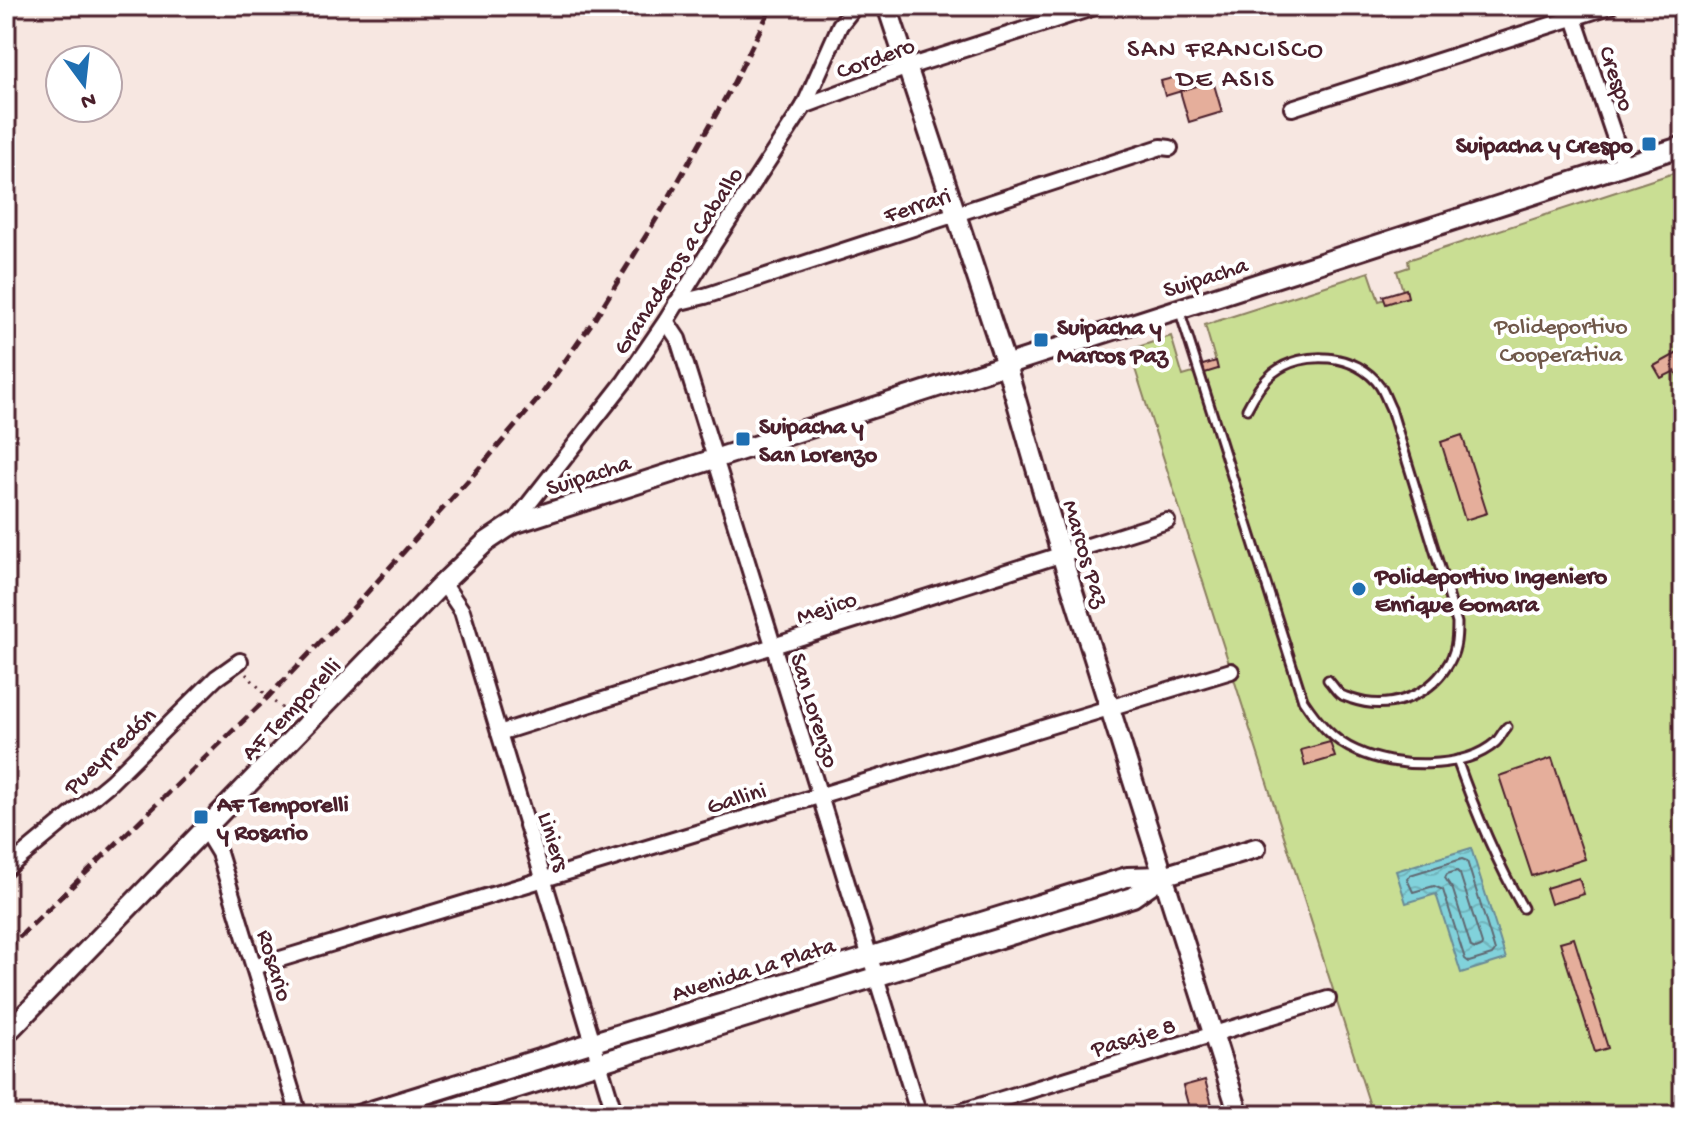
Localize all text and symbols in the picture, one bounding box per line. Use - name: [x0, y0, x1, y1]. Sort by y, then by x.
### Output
- street label: Cordero: [833, 33, 919, 88]
- district label: SAN FRANCISCO DE ASIS: [1127, 36, 1325, 97]
- street label: Crespo: [1590, 43, 1639, 116]
- north arrow: [44, 44, 124, 124]
- text: N: [78, 85, 98, 114]
- place label: Suipacha y Crespo: [1456, 133, 1634, 162]
- marker: Suipacha y Crespo: [1640, 135, 1658, 153]
- street label: Granaderos a Caballo: [608, 163, 751, 361]
- street label: Ferrari: [880, 183, 955, 232]
- street label: Suipacha: [1160, 252, 1253, 307]
- park label: Polideportivo Cooperativa: [1493, 314, 1628, 371]
- place label: Suipacha y Marcos Paz: [1057, 315, 1169, 372]
- marker: Suipacha y Marcos Paz: [1032, 331, 1050, 349]
- place label: Suipacha y San Lorenzo: [759, 414, 878, 471]
- marker: Suipacha y San Lorenzo: [734, 430, 752, 448]
- street label: Suipacha: [543, 450, 636, 505]
- street label: Marcos Paz: [1054, 497, 1114, 613]
- place label: Polideportivo Ingeniero Enrique Gomara: [1373, 564, 1608, 621]
- marker: Polideportivo Ingeniero Enrique Gomara: [1350, 580, 1368, 598]
- street label: Mejico: [793, 586, 861, 633]
- street label: San Lorenzo: [782, 650, 844, 772]
- street label: AF Temporelli: [236, 653, 349, 768]
- street label: Pueyrredón: [58, 702, 164, 803]
- street label: Gallini: [704, 778, 770, 823]
- place label: AF Temporelli y Rosario: [216, 792, 349, 849]
- marker: AF Temporelli y Rosario: [192, 808, 210, 826]
- street label: Liniers: [529, 809, 575, 876]
- street label: Rosario: [248, 927, 297, 1005]
- street label: Avenida La Plata: [669, 932, 840, 1010]
- street label: Pasaje 8: [1087, 1013, 1180, 1066]

